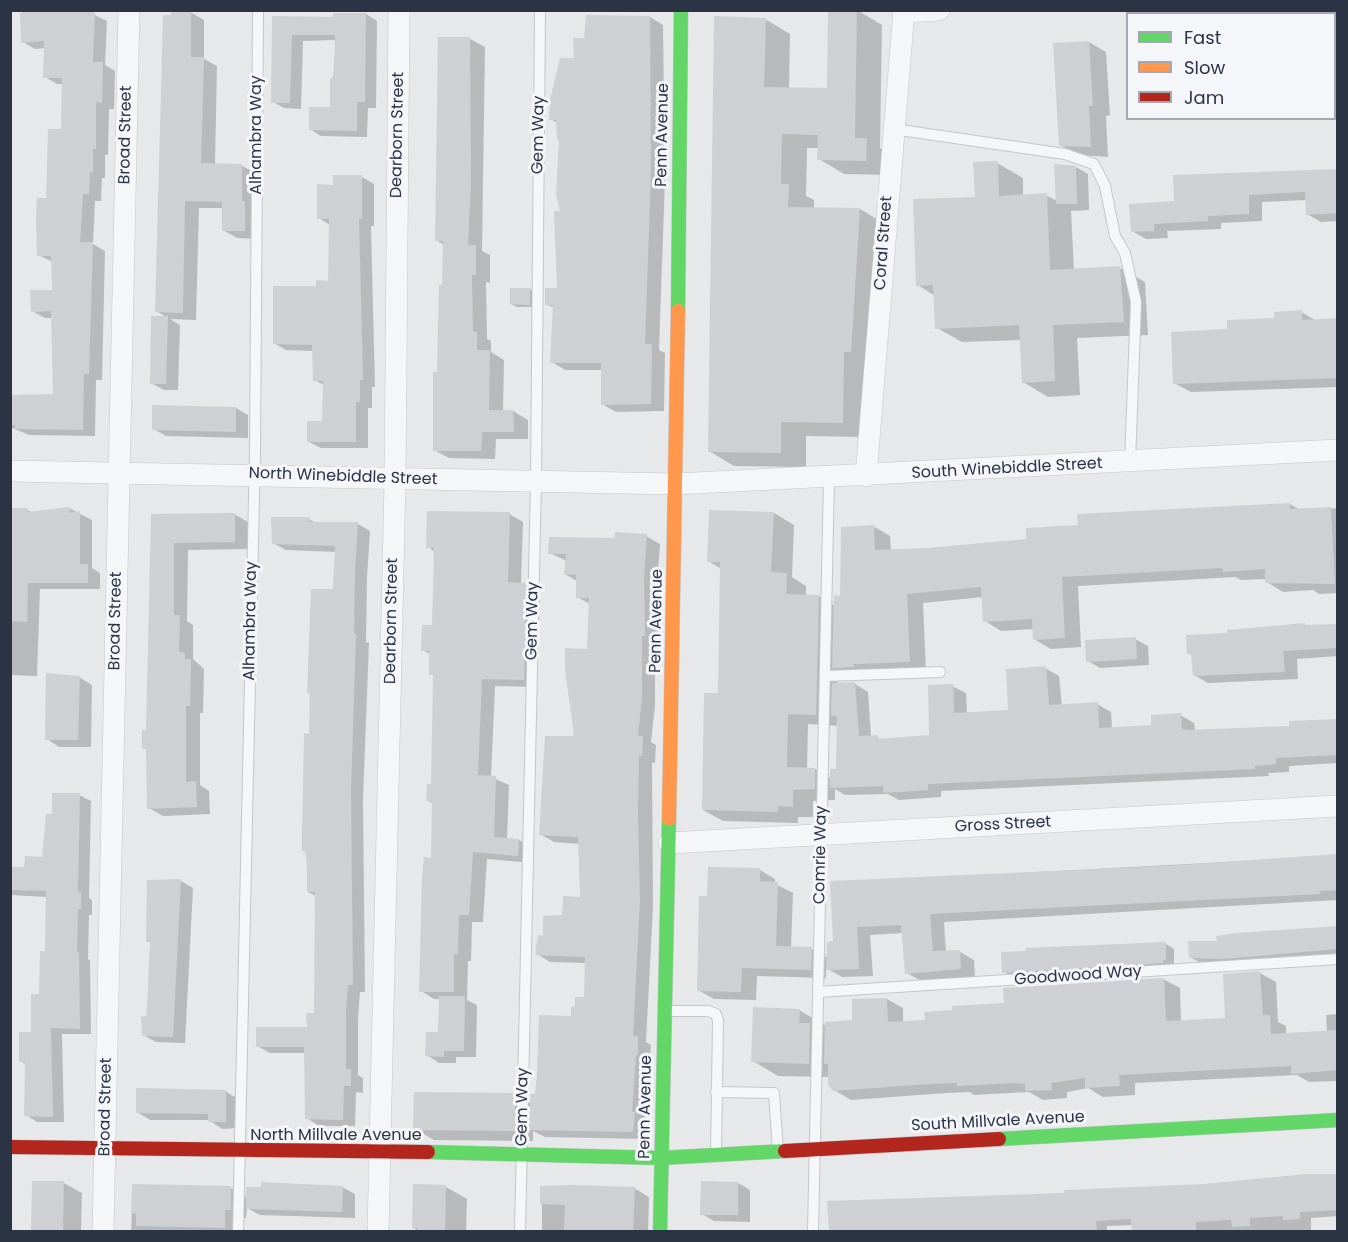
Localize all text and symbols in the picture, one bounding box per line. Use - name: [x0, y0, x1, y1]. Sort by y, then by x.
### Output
- legend: [1126, 12, 1336, 120]
- text: Fast: [1184, 25, 1221, 50]
- text: Slow: [1184, 55, 1225, 80]
- street label: Dearborn Street: [387, 72, 409, 198]
- street label: Alhambra Way: [247, 75, 267, 195]
- street label: Penn Avenue: [652, 83, 674, 187]
- street label: Broad Street: [116, 85, 136, 185]
- text: Jam: [1184, 85, 1224, 110]
- street label: Gem Way: [529, 96, 549, 174]
- street label: Coral Street: [871, 195, 897, 291]
- street label: South Winebiddle Street: [911, 454, 1103, 484]
- street label: North Winebiddle Street: [248, 464, 438, 490]
- street label: Dearborn Street: [381, 558, 403, 684]
- street label: Alhambra Way: [240, 561, 262, 681]
- street label: Penn Avenue: [646, 569, 668, 673]
- street label: Broad Street: [106, 571, 126, 671]
- street label: Gem Way: [523, 582, 543, 660]
- street label: Comrie Way: [811, 806, 831, 904]
- street label: Gross Street: [954, 813, 1052, 837]
- street label: Goodwood Way: [1014, 962, 1142, 990]
- street label: Penn Avenue: [635, 1055, 657, 1159]
- street label: Broad Street: [96, 1057, 116, 1157]
- street label: Gem Way: [513, 1068, 533, 1146]
- street label: South Millvale Avenue: [911, 1108, 1085, 1136]
- street label: North Millvale Avenue: [250, 1126, 422, 1146]

